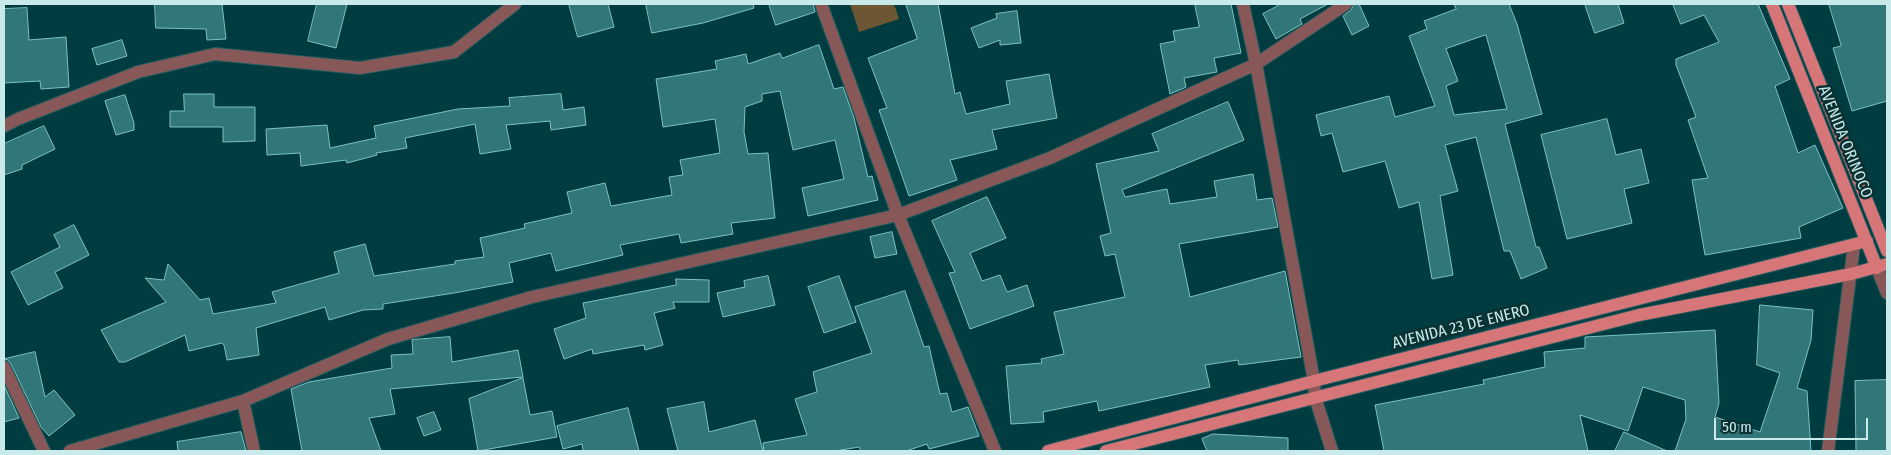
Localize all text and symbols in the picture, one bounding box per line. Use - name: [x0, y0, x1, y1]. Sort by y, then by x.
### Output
- street label: AVENIDA ORINOCO: [1814, 83, 1876, 201]
- street label: AVENIDA 23 DE ENERO: [1390, 301, 1532, 353]
- scale bar: [1716, 408, 1870, 440]
- text: 50 m: [1722, 418, 1752, 436]

